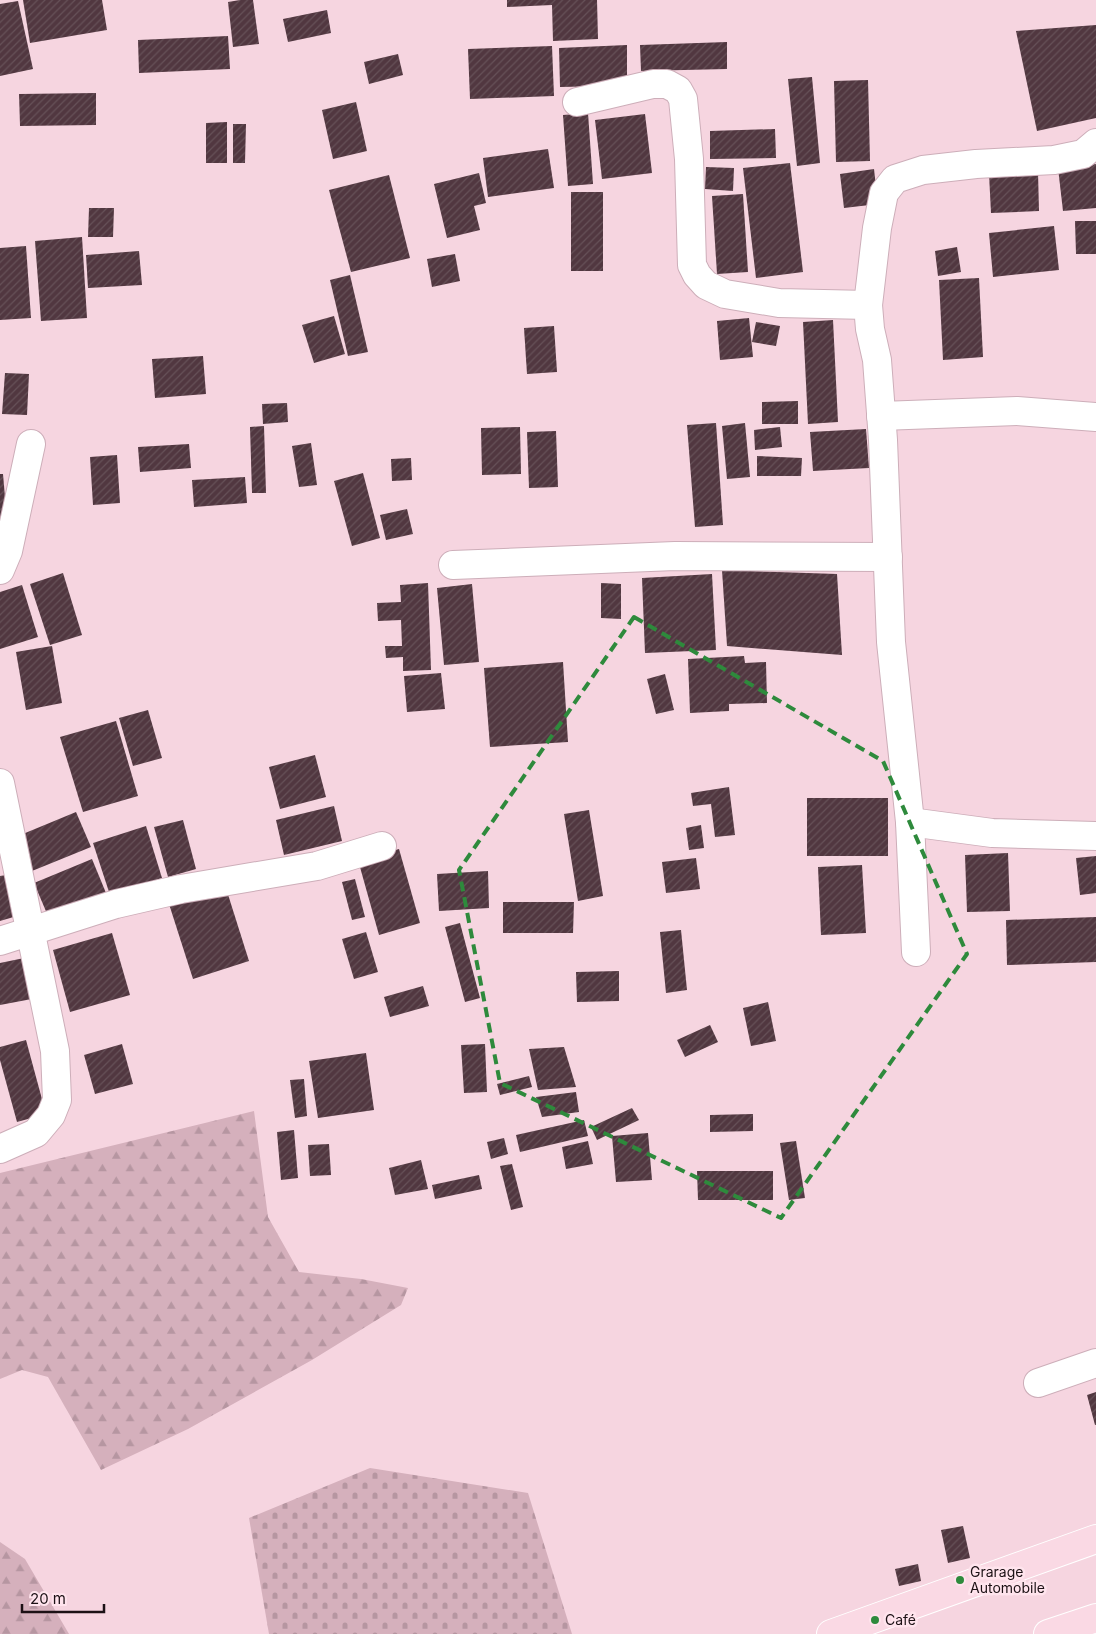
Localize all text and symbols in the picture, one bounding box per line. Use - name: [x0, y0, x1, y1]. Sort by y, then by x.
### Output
- place label: Grarage Automobile: [970, 1563, 1045, 1596]
- marker: Grarage Automobile: [954, 1574, 966, 1586]
- scale bar: [22, 1582, 105, 1614]
- text: 20 m: [30, 1589, 66, 1608]
- place label: Café: [885, 1611, 916, 1628]
- marker: Café: [869, 1614, 881, 1626]

